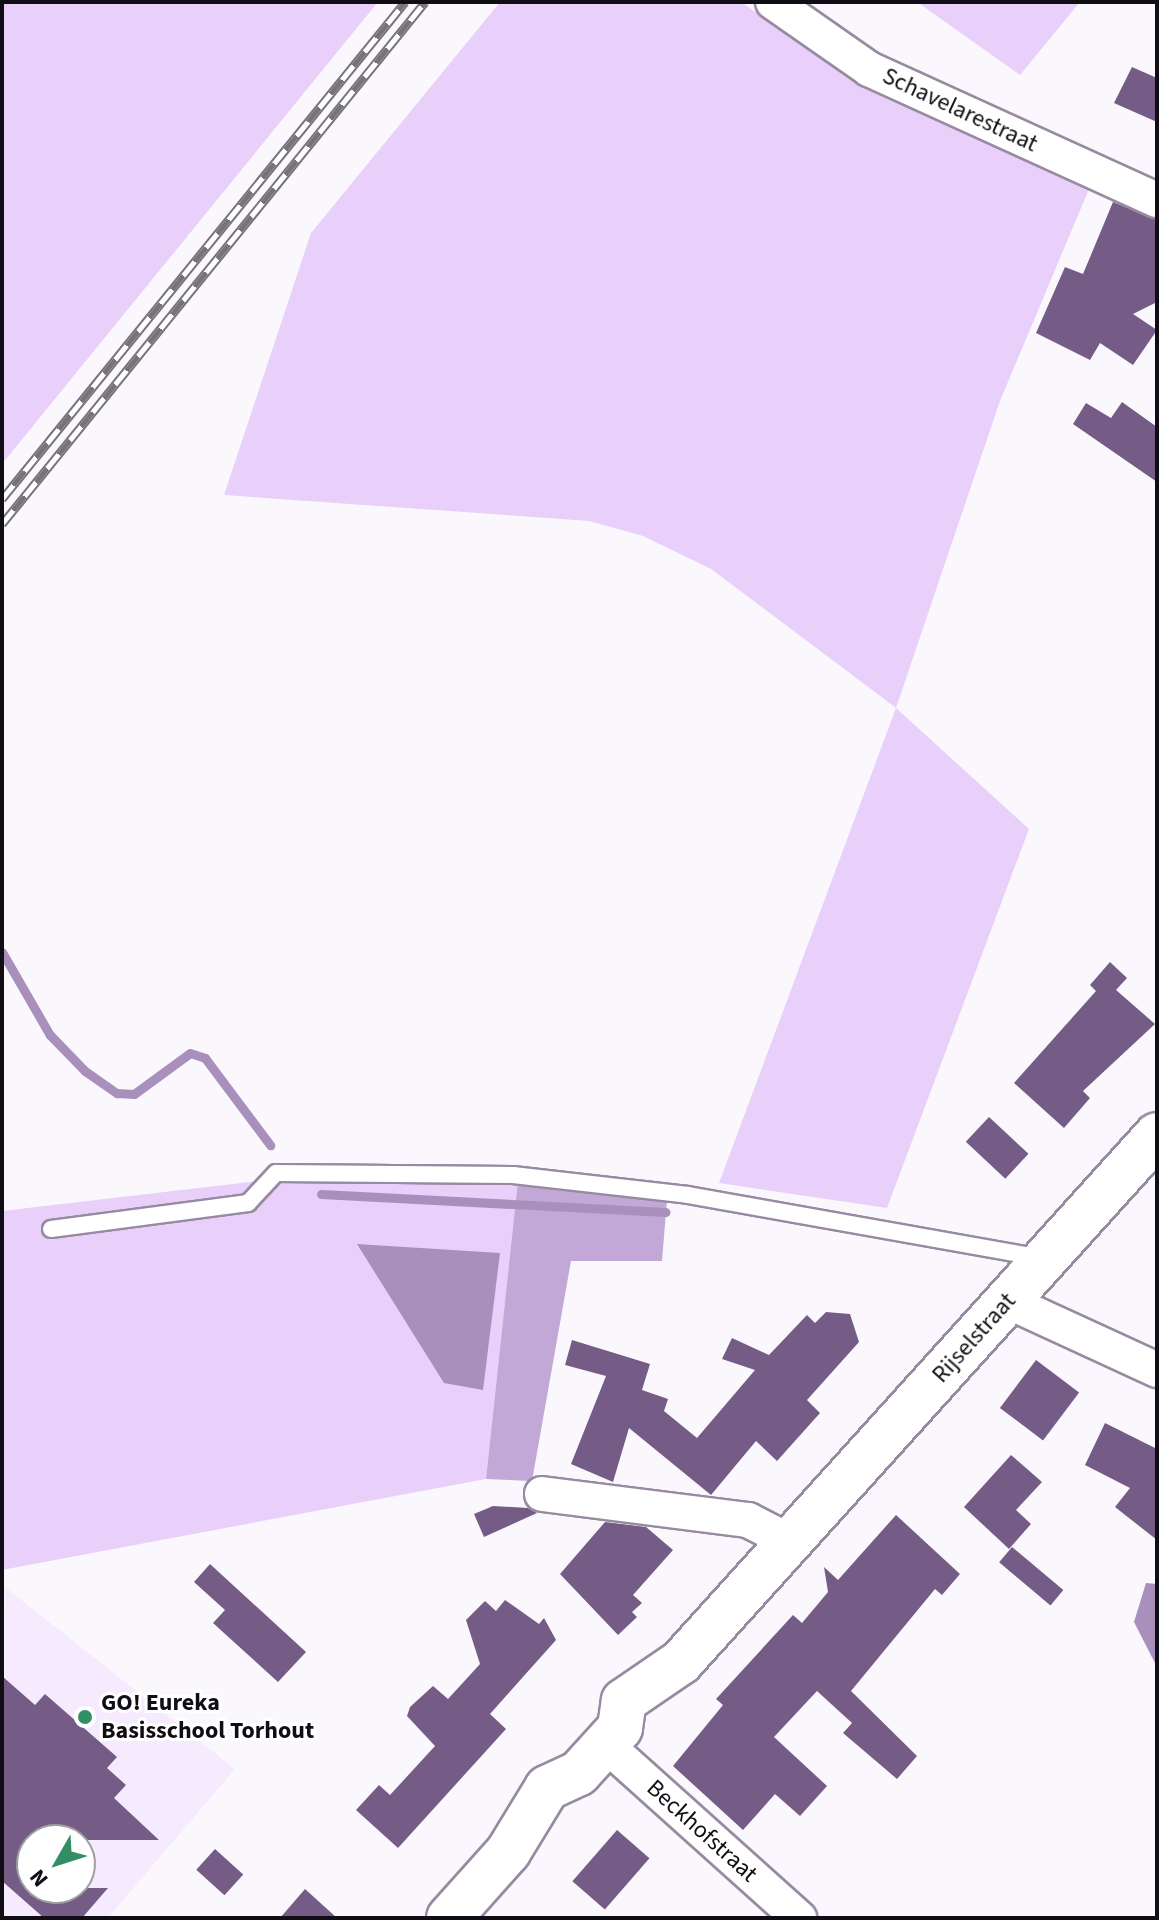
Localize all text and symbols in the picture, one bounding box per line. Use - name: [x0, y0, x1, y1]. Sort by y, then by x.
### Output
- street label: Schavelarestraat: [878, 62, 1042, 158]
- street label: Rijselstraat: [926, 1287, 1022, 1389]
- place label: GO! Eureka Basisschool Torhout: [101, 1689, 314, 1745]
- marker: GO! Eureka Basisschool Torhout: [76, 1708, 94, 1726]
- street label: Beckhofstraat: [641, 1774, 763, 1888]
- north arrow: [16, 1824, 96, 1904]
- text: N: [22, 1862, 56, 1894]

